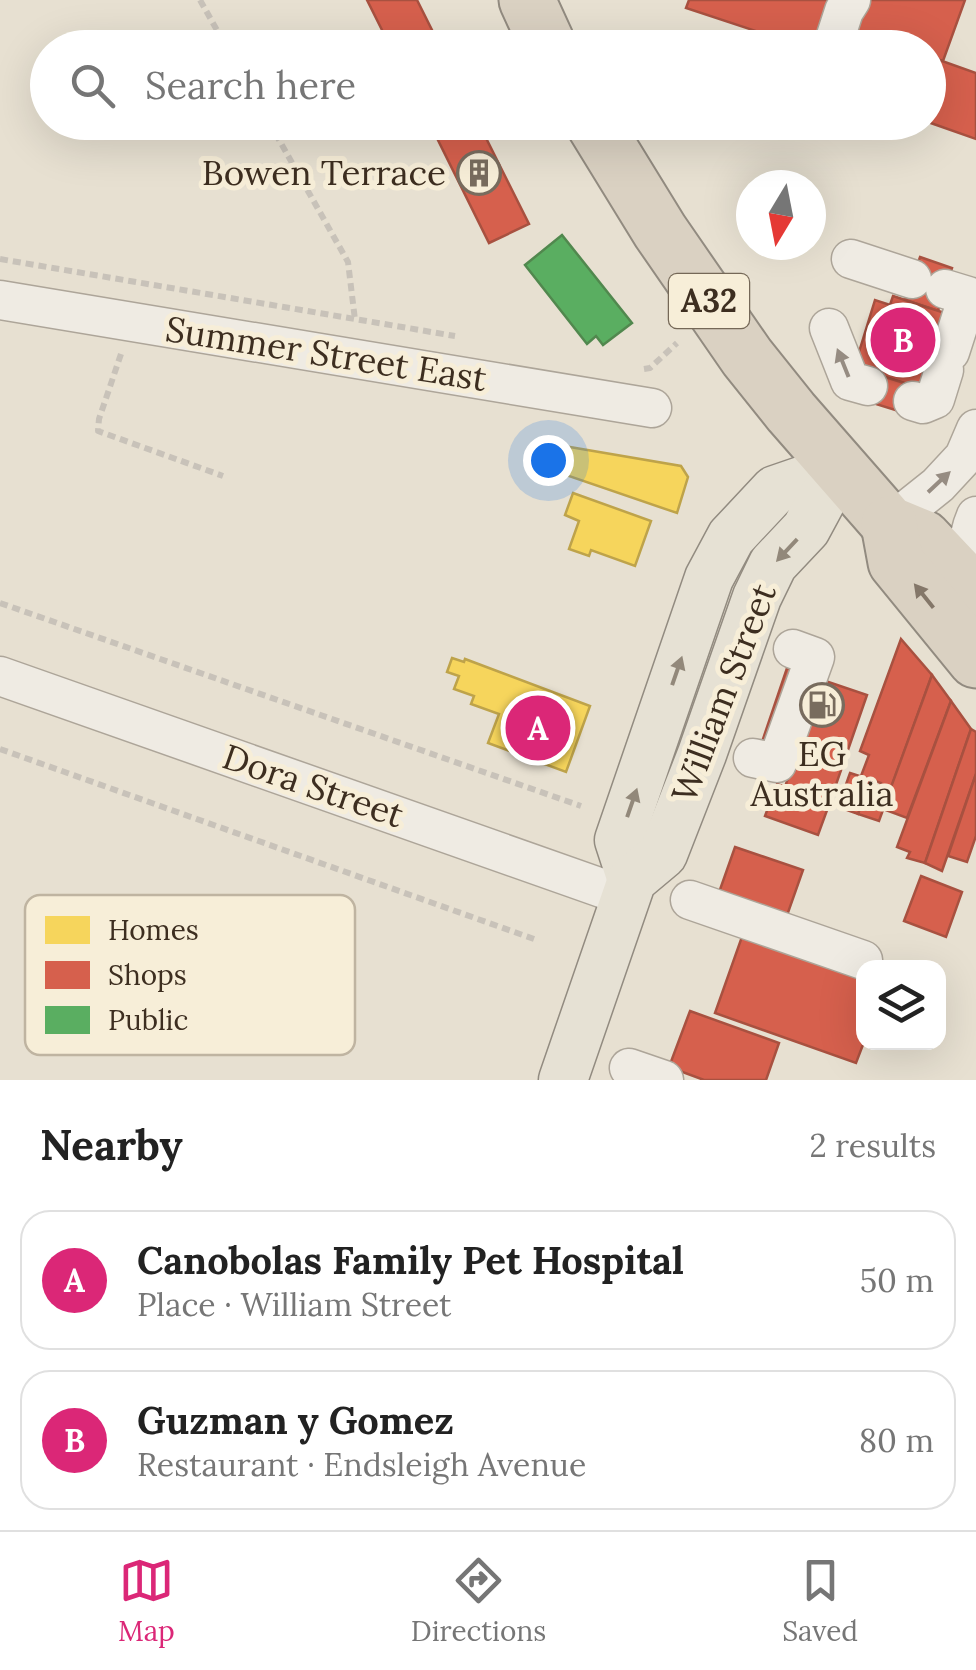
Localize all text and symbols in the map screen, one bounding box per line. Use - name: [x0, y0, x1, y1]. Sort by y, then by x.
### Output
- search box: [30, 30, 946, 140]
- icon: search: [65, 58, 120, 113]
- text: Search here: [145, 61, 356, 109]
- place label: Bowen Terrace: [202, 150, 446, 195]
- building icon: Bowen Terrace: [456, 150, 502, 196]
- north arrow: [736, 170, 826, 260]
- road number: A32: [669, 274, 749, 328]
- pin: B: [870, 302, 936, 378]
- street label: Summer Street East: [162, 306, 490, 401]
- one-way arrow: [834, 347, 850, 377]
- your location: [523, 435, 574, 486]
- one-way arrow: [927, 471, 951, 494]
- one-way arrow: [776, 537, 799, 561]
- street label: William Street: [661, 577, 786, 809]
- one-way arrow: [914, 584, 935, 609]
- one-way arrow: [670, 656, 685, 686]
- fuel station icon: EG Australia: [799, 682, 845, 728]
- pin: A: [506, 690, 570, 766]
- place label: EG Australia: [750, 731, 893, 816]
- street label: Dora Street: [217, 734, 410, 838]
- one-way arrow: [625, 788, 640, 818]
- legend: [25, 895, 355, 1055]
- text: Homes: [108, 912, 199, 948]
- text: Shops: [108, 957, 187, 993]
- map controls: [856, 960, 946, 1050]
- button: layers: [856, 960, 946, 1050]
- text: Public: [108, 1002, 188, 1038]
- text: Nearby: [40, 1118, 183, 1172]
- text: 2 results: [810, 1125, 936, 1166]
- text: Canobolas Family Pet Hospital: [137, 1236, 684, 1284]
- text: A: [64, 1260, 85, 1301]
- text: 50 m: [860, 1260, 934, 1301]
- text: Place · William Street: [137, 1284, 451, 1325]
- text: Guzman y Gomez: [137, 1396, 454, 1444]
- text: B: [64, 1420, 85, 1461]
- text: 80 m: [859, 1420, 934, 1461]
- text: Restaurant · Endsleigh Avenue: [137, 1444, 586, 1485]
- tab: Map: [118, 1553, 175, 1649]
- tab: Directions: [411, 1553, 546, 1649]
- tab: Saved: [782, 1553, 858, 1649]

